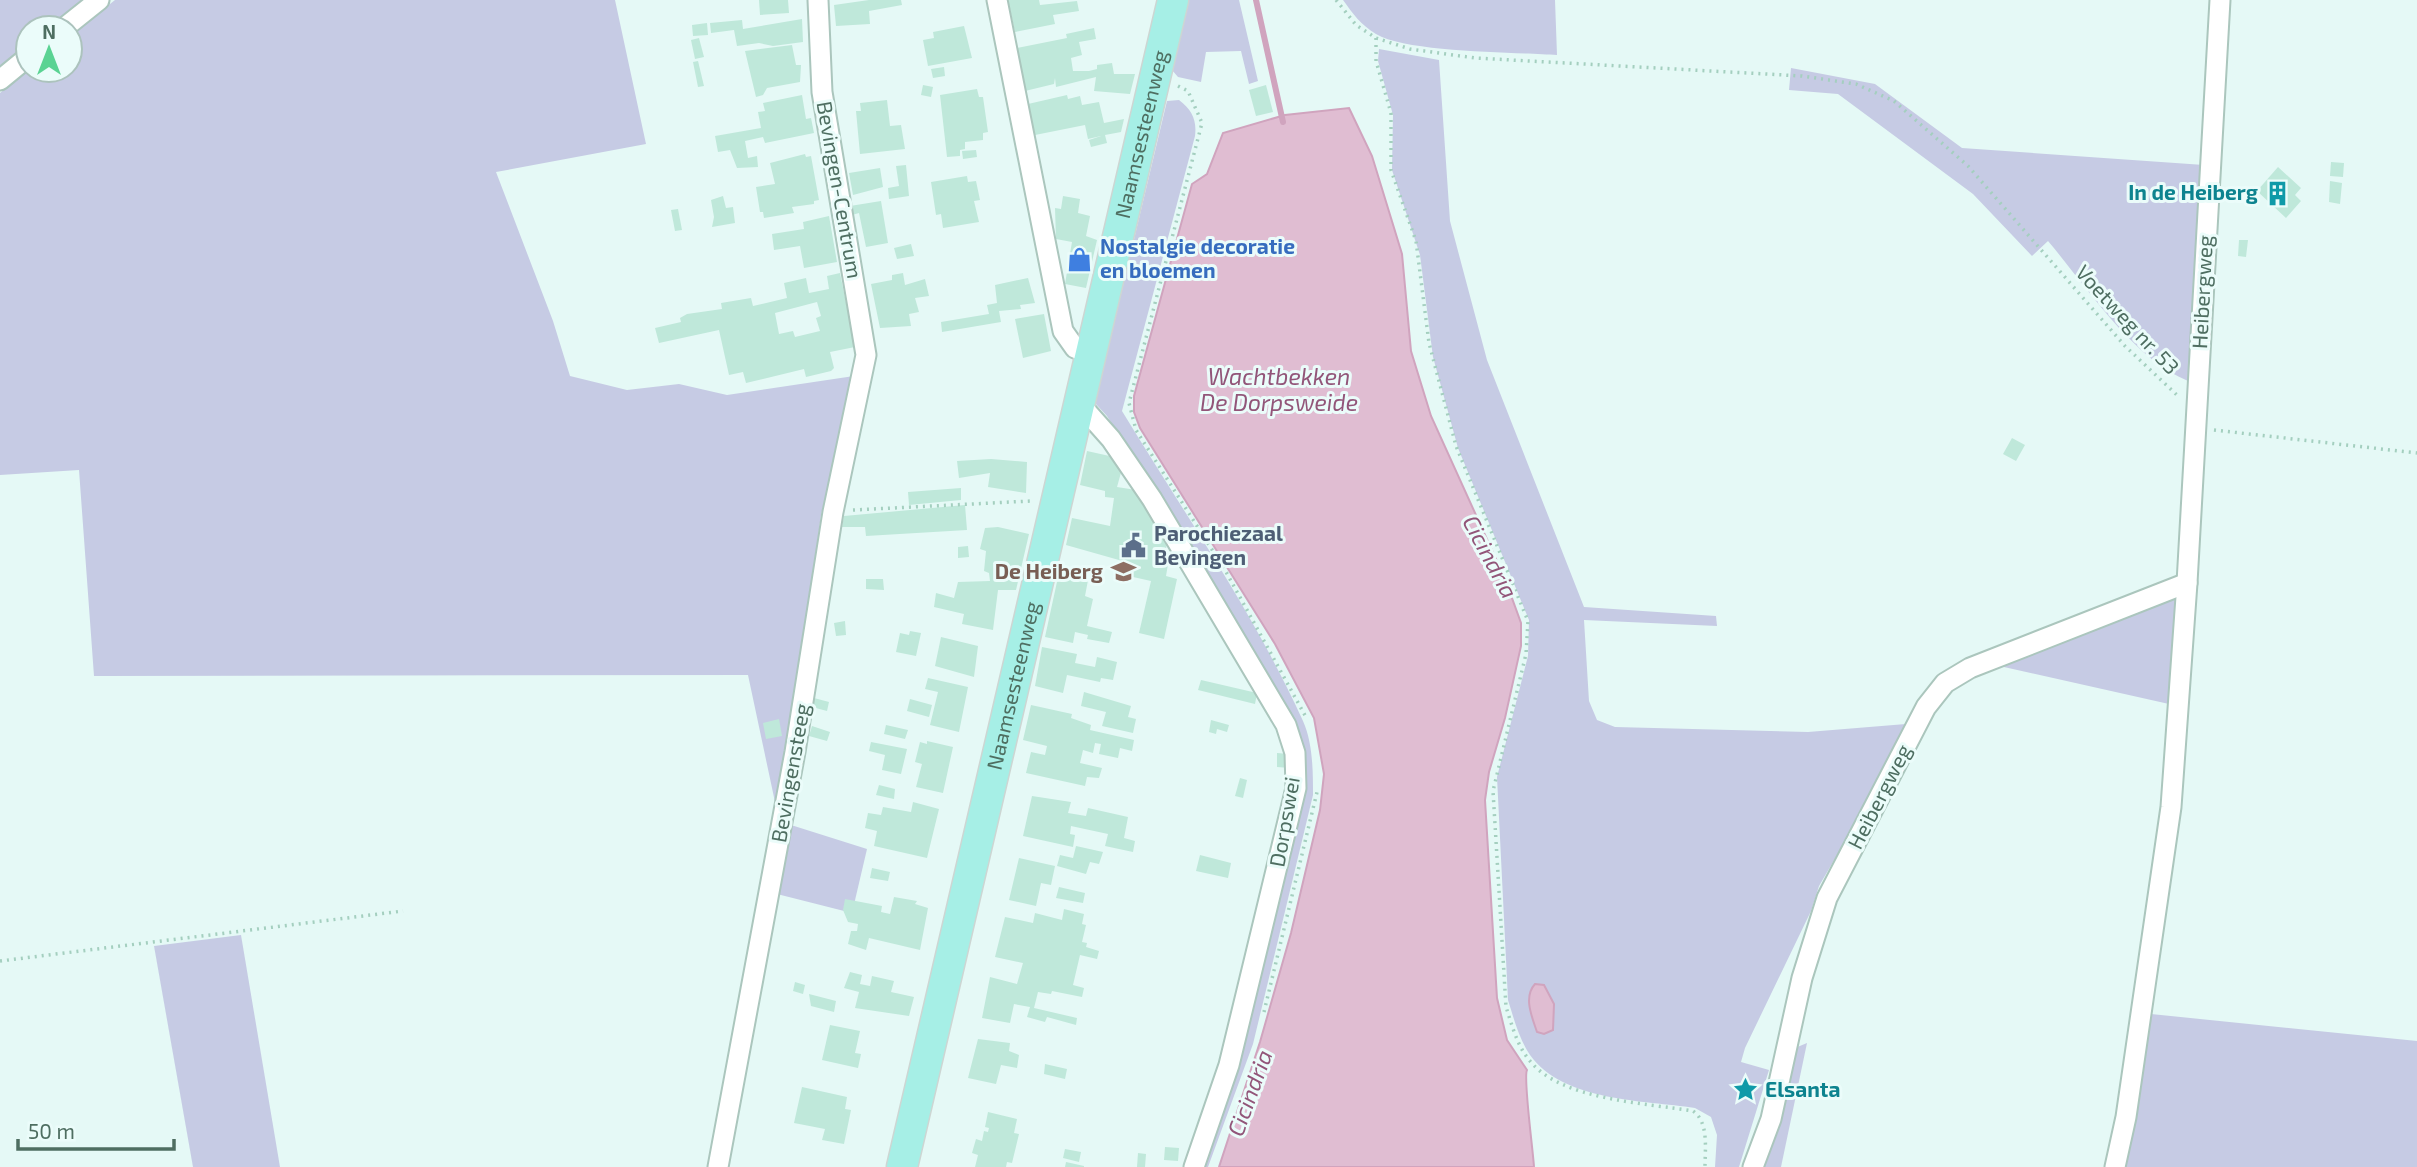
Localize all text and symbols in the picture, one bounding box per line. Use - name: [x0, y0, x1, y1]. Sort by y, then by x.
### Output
- north arrow: [14, 14, 84, 84]
- text: N: [42, 20, 56, 43]
- street label: Naamsesteenweg: [1109, 47, 1172, 221]
- street label: Bevingen-Centrum: [813, 99, 868, 280]
- place label: In de Heiberg: [2128, 179, 2258, 204]
- building icon: In de Heiberg: [2264, 179, 2292, 207]
- place label: Nostalgie decoratie en bloemen: [1100, 233, 1295, 282]
- street label: Heibergweg: [2186, 234, 2217, 350]
- shop icon: Nostalgie decoratie en bloemen: [1066, 245, 1094, 273]
- street label: Voetweg nr. 53: [2071, 259, 2185, 379]
- water label: Wachtbekken De Dorpsweide: [1200, 362, 1358, 416]
- water label: Cicindria: [1457, 510, 1524, 603]
- place label: Parochiezaal Bevingen: [1154, 520, 1283, 569]
- public building icon: Parochiezaal Bevingen: [1120, 532, 1148, 560]
- place label: De Heiberg: [995, 558, 1103, 583]
- school or university icon: De Heiberg: [1109, 558, 1137, 586]
- street label: Naamsesteenweg: [981, 599, 1044, 772]
- street label: Bevingensteeg: [765, 701, 814, 844]
- street label: Heibergweg: [1842, 740, 1916, 853]
- street label: Dorpswei: [1263, 775, 1304, 869]
- water label: Cicindria: [1221, 1046, 1278, 1140]
- place icon: Elsanta: [1731, 1076, 1759, 1104]
- place label: Elsanta: [1765, 1076, 1840, 1101]
- scale bar: [18, 1108, 173, 1152]
- text: 50 m: [28, 1118, 75, 1143]

